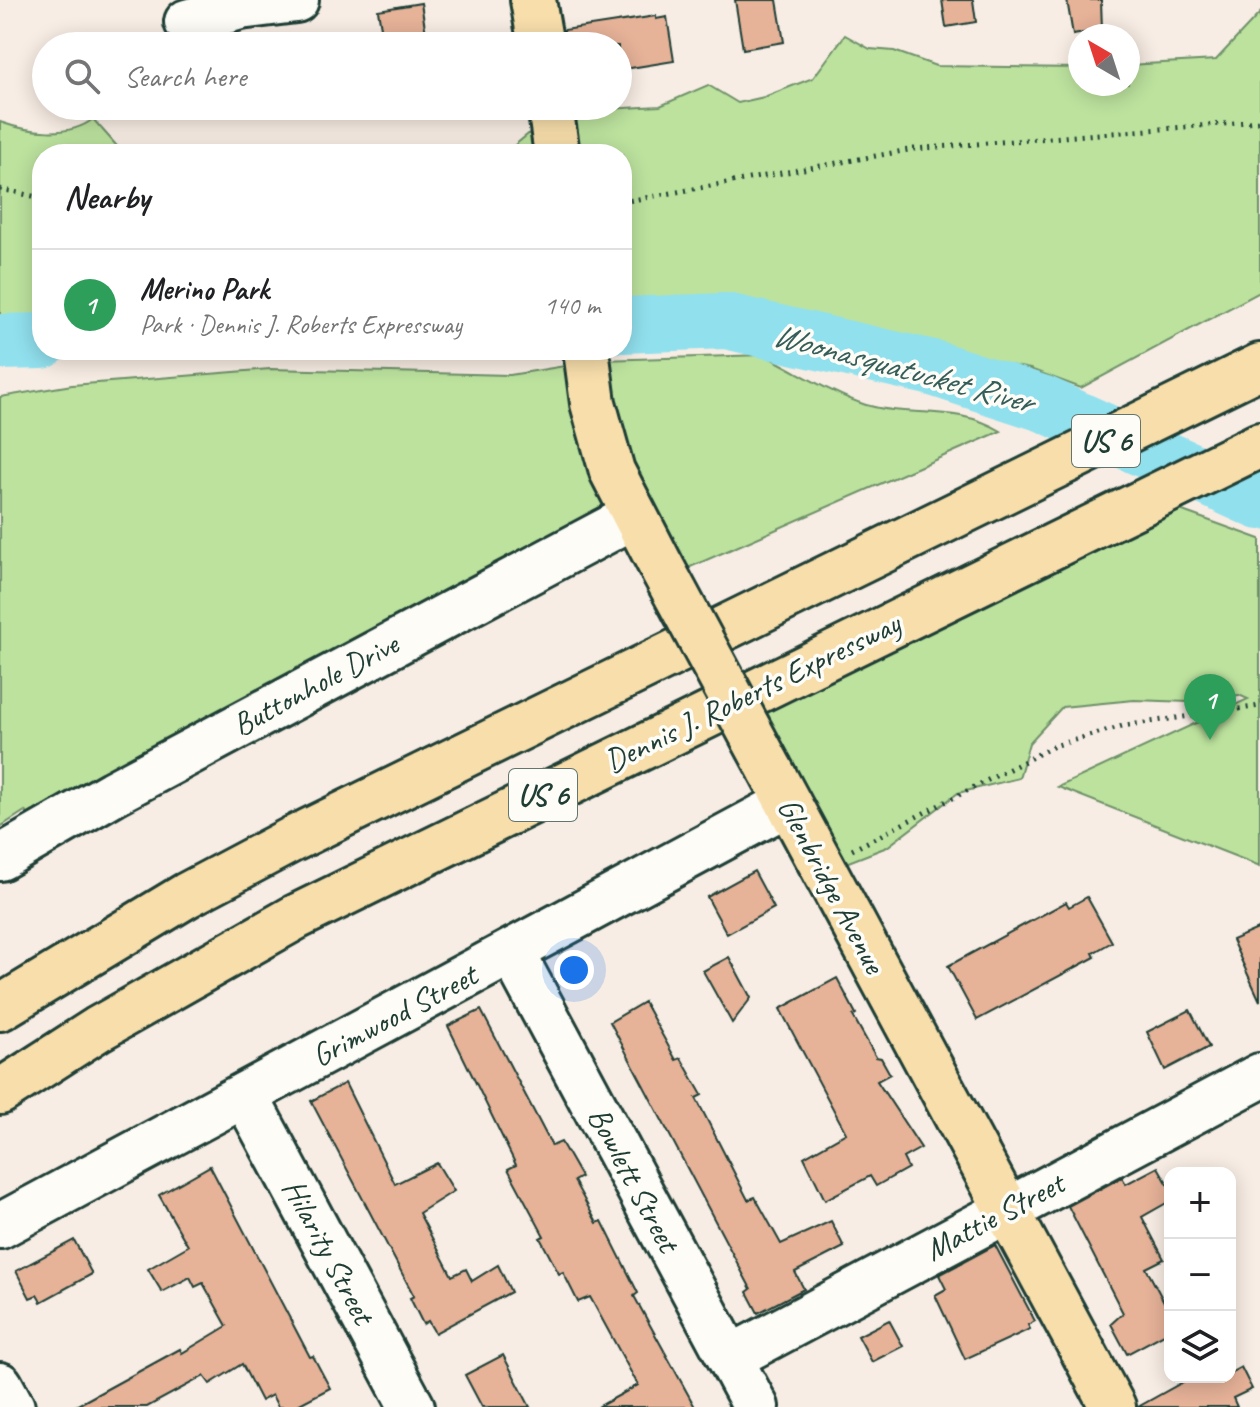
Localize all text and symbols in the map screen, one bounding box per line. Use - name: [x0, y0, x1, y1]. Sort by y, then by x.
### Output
- north arrow: [1068, 24, 1140, 96]
- search box: [32, 32, 632, 120]
- icon: search: [60, 54, 104, 98]
- text: Search here: [124, 57, 246, 95]
- text: Nearby: [64, 175, 150, 218]
- text: Merino Park: [140, 270, 269, 308]
- text: 1: [84, 289, 96, 322]
- text: 140 m: [544, 289, 600, 322]
- text: Park · Dennis J. Roberts Expressway: [140, 308, 462, 341]
- water label: Woonasquatucket River: [769, 312, 1043, 424]
- road number: US 6: [1072, 415, 1140, 467]
- street label: Dennis J. Roberts Expressway: [598, 602, 909, 782]
- street label: Buttonhole Drive: [225, 622, 408, 745]
- pin: 1: [1184, 674, 1236, 740]
- road number: US 6: [509, 769, 577, 821]
- street label: Glenbridge Avenue: [768, 790, 896, 982]
- your location: [554, 950, 594, 990]
- street label: Grimwood Street: [305, 953, 487, 1076]
- street label: Bowlett Street: [578, 1100, 690, 1262]
- street label: Mattie Street: [918, 1161, 1074, 1270]
- map controls: [1164, 1167, 1236, 1383]
- button: +: [1164, 1167, 1236, 1239]
- street label: Hilarity Street: [273, 1172, 385, 1334]
- button: −: [1164, 1239, 1236, 1311]
- button: layers: [1164, 1311, 1236, 1383]

